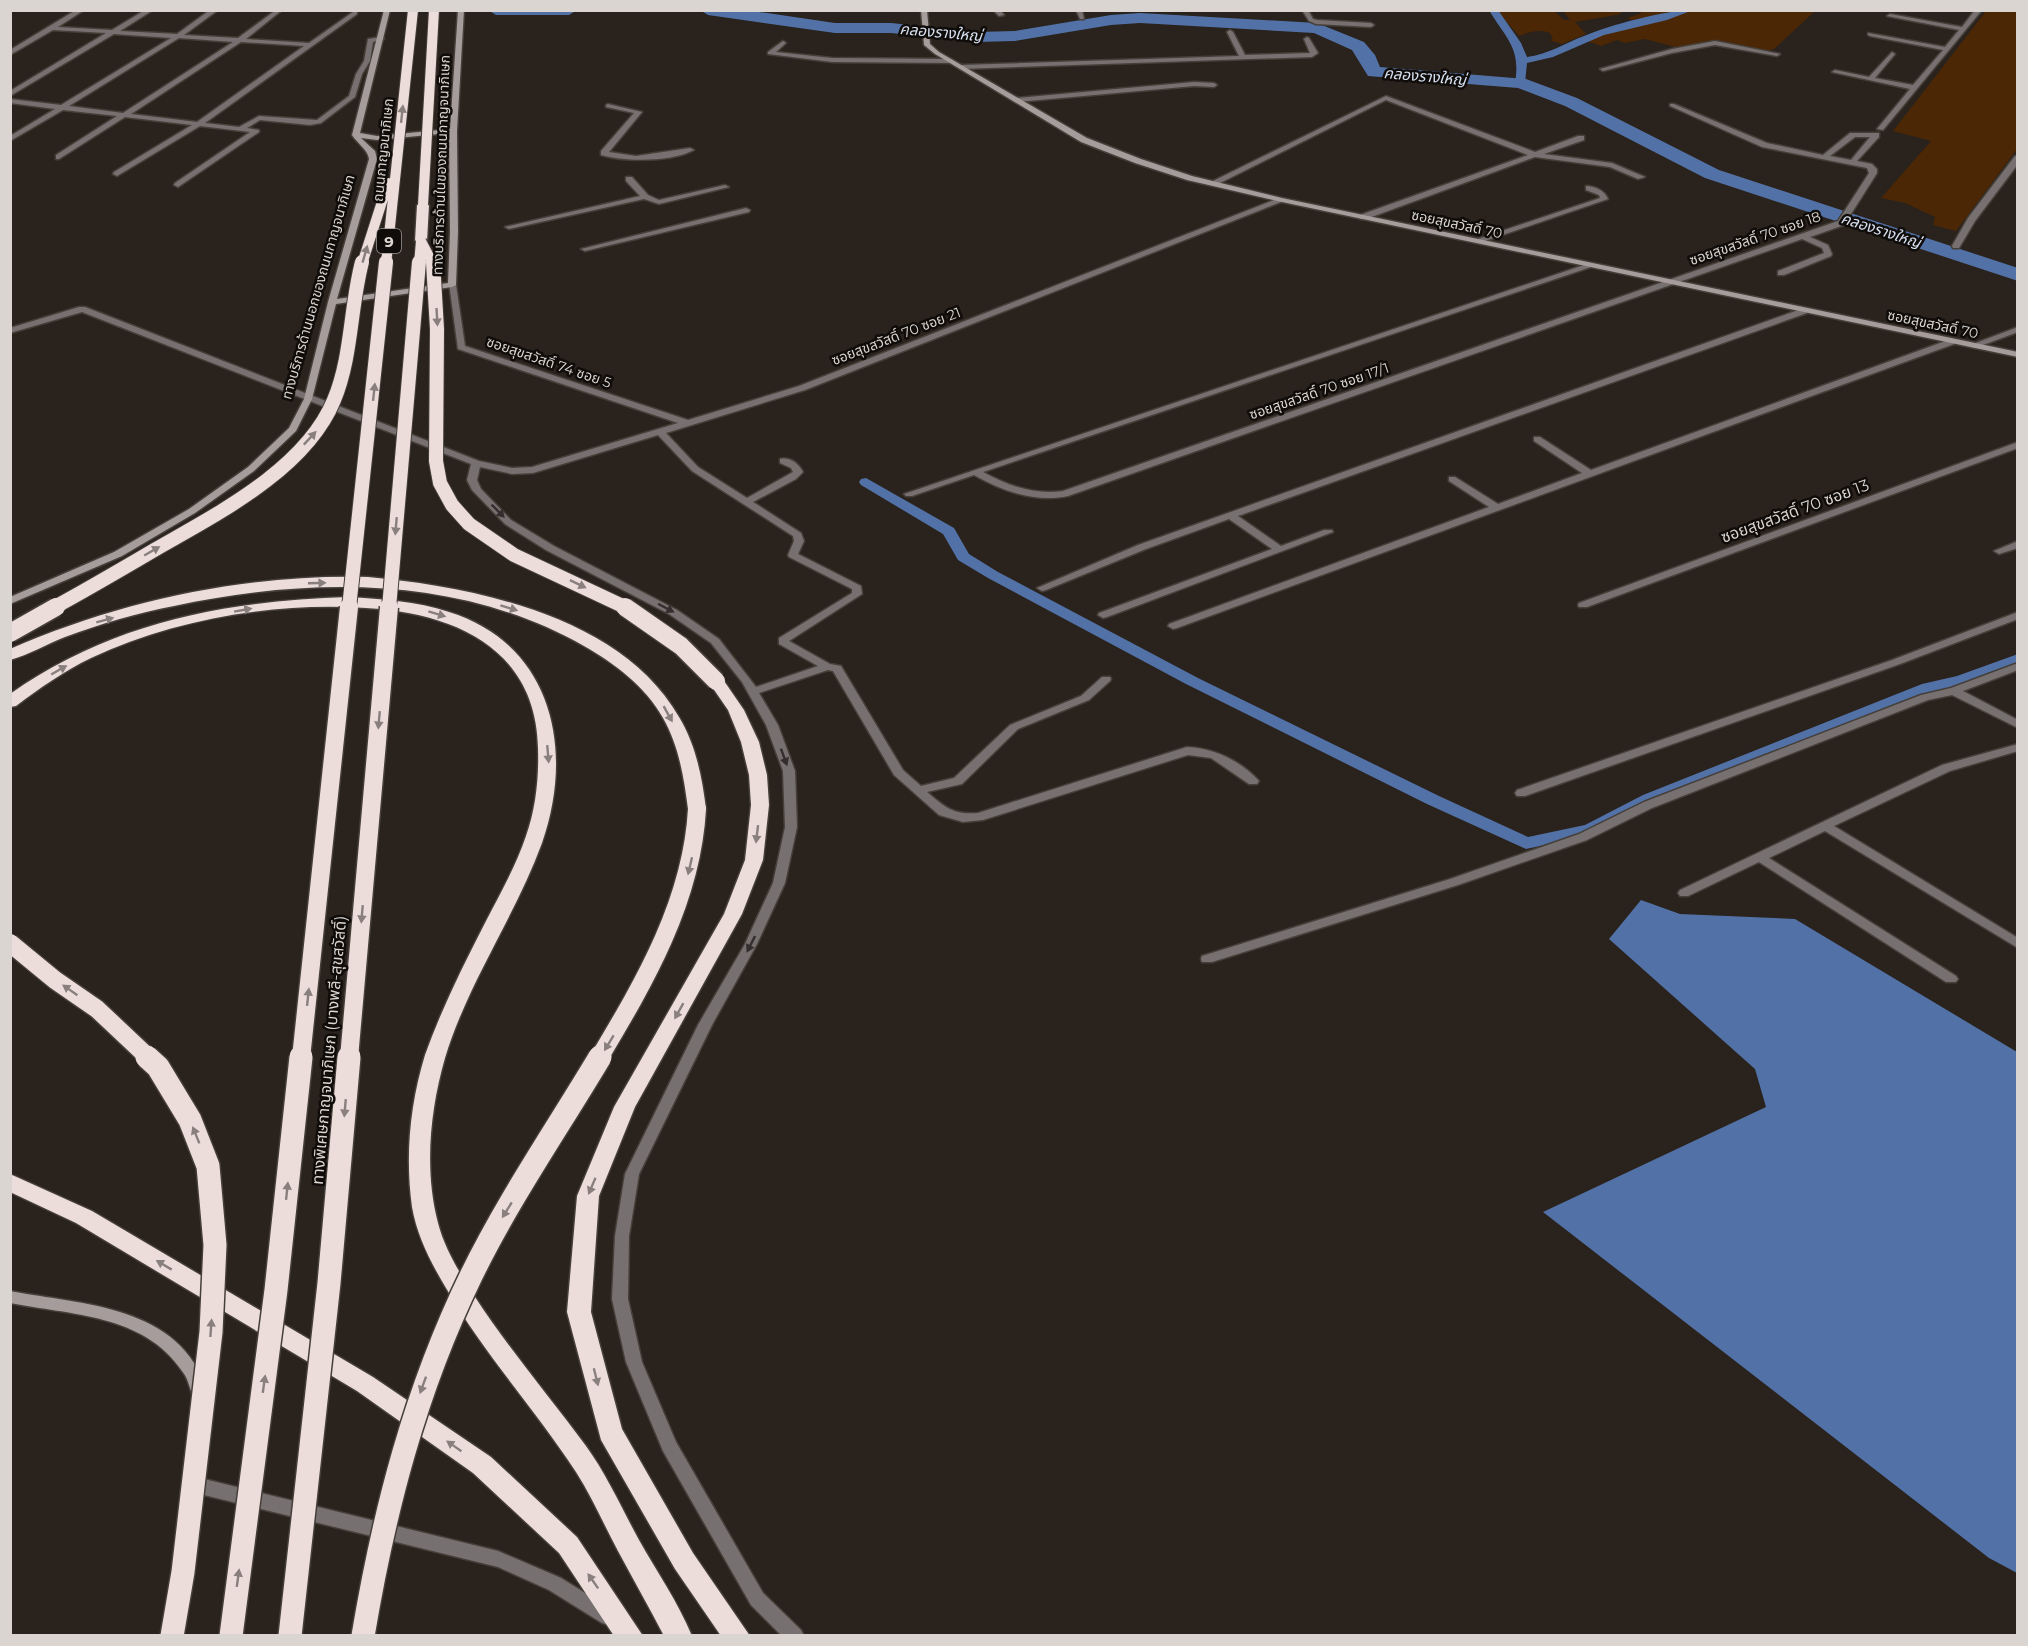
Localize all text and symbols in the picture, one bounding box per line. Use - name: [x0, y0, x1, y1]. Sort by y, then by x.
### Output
- water label: คลองรางใหญ่: [899, 19, 985, 45]
- street label: ทางบริการด้านในของถนนกาญจนาภิเษก: [428, 55, 454, 275]
- water label: คลองรางใหญ่: [1383, 63, 1469, 89]
- street label: ถนนกาญจนาภิเษก: [369, 97, 397, 203]
- one-way arrow: [397, 105, 407, 124]
- street label: ทางบริการด้านนอกของถนนกาญจนาภิเษก: [277, 173, 359, 401]
- street label: ซอยสุขสวัสดิ์ 70: [1410, 206, 1504, 242]
- street label: ซอยสุขสวัสดิ์ 70 ซอย 18: [1687, 207, 1823, 269]
- water label: คลองรางใหญ่: [1839, 208, 1925, 252]
- road number: 9: [377, 229, 401, 253]
- one-way arrow: [361, 245, 370, 263]
- street label: ซอยสุขสวัสดิ์ 70 ซอย 21: [829, 303, 963, 369]
- street label: ซอยสุขสวัสดิ์ 70: [1886, 306, 1980, 342]
- one-way arrow: [432, 307, 441, 326]
- street label: ซอยสุขสวัสดิ์ 74 ซอย 5: [484, 332, 614, 392]
- street label: ซอยสุขสวัสดิ์ 70 ซอย 17/1: [1247, 359, 1391, 423]
- one-way arrow: [369, 382, 378, 401]
- one-way arrow: [303, 431, 316, 446]
- street label: ซอยสุขสวัสดิ์ 70 ซอย 13: [1718, 475, 1872, 547]
- one-way arrow: [490, 504, 504, 518]
- one-way arrow: [391, 516, 400, 535]
- one-way arrow: [144, 546, 160, 557]
- one-way arrow: [307, 579, 326, 588]
- one-way arrow: [569, 579, 586, 588]
- one-way arrow: [658, 603, 675, 613]
- one-way arrow: [500, 604, 518, 613]
- one-way arrow: [234, 605, 253, 614]
- one-way arrow: [428, 609, 446, 619]
- one-way arrow: [96, 615, 114, 624]
- one-way arrow: [51, 665, 68, 675]
- one-way arrow: [663, 706, 673, 723]
- one-way arrow: [374, 710, 383, 729]
- one-way arrow: [543, 744, 552, 763]
- one-way arrow: [779, 748, 789, 766]
- one-way arrow: [752, 825, 762, 844]
- one-way arrow: [684, 857, 694, 876]
- one-way arrow: [357, 905, 366, 924]
- street label: ทางพิเศษกาญจนาภิเษก (บางพลี-สุขสวัสดิ์): [308, 915, 350, 1185]
- one-way arrow: [746, 935, 756, 952]
- one-way arrow: [63, 984, 79, 996]
- one-way arrow: [303, 987, 313, 1006]
- one-way arrow: [674, 1003, 684, 1020]
- one-way arrow: [604, 1035, 615, 1051]
- one-way arrow: [340, 1099, 349, 1118]
- one-way arrow: [191, 1126, 200, 1144]
- one-way arrow: [588, 1177, 597, 1194]
- one-way arrow: [282, 1181, 292, 1200]
- one-way arrow: [502, 1202, 513, 1218]
- one-way arrow: [156, 1259, 172, 1270]
- one-way arrow: [207, 1318, 216, 1337]
- one-way arrow: [592, 1368, 601, 1386]
- one-way arrow: [259, 1375, 268, 1394]
- one-way arrow: [418, 1376, 427, 1394]
- one-way arrow: [446, 1441, 462, 1452]
- one-way arrow: [234, 1568, 243, 1587]
- one-way arrow: [587, 1574, 599, 1590]

